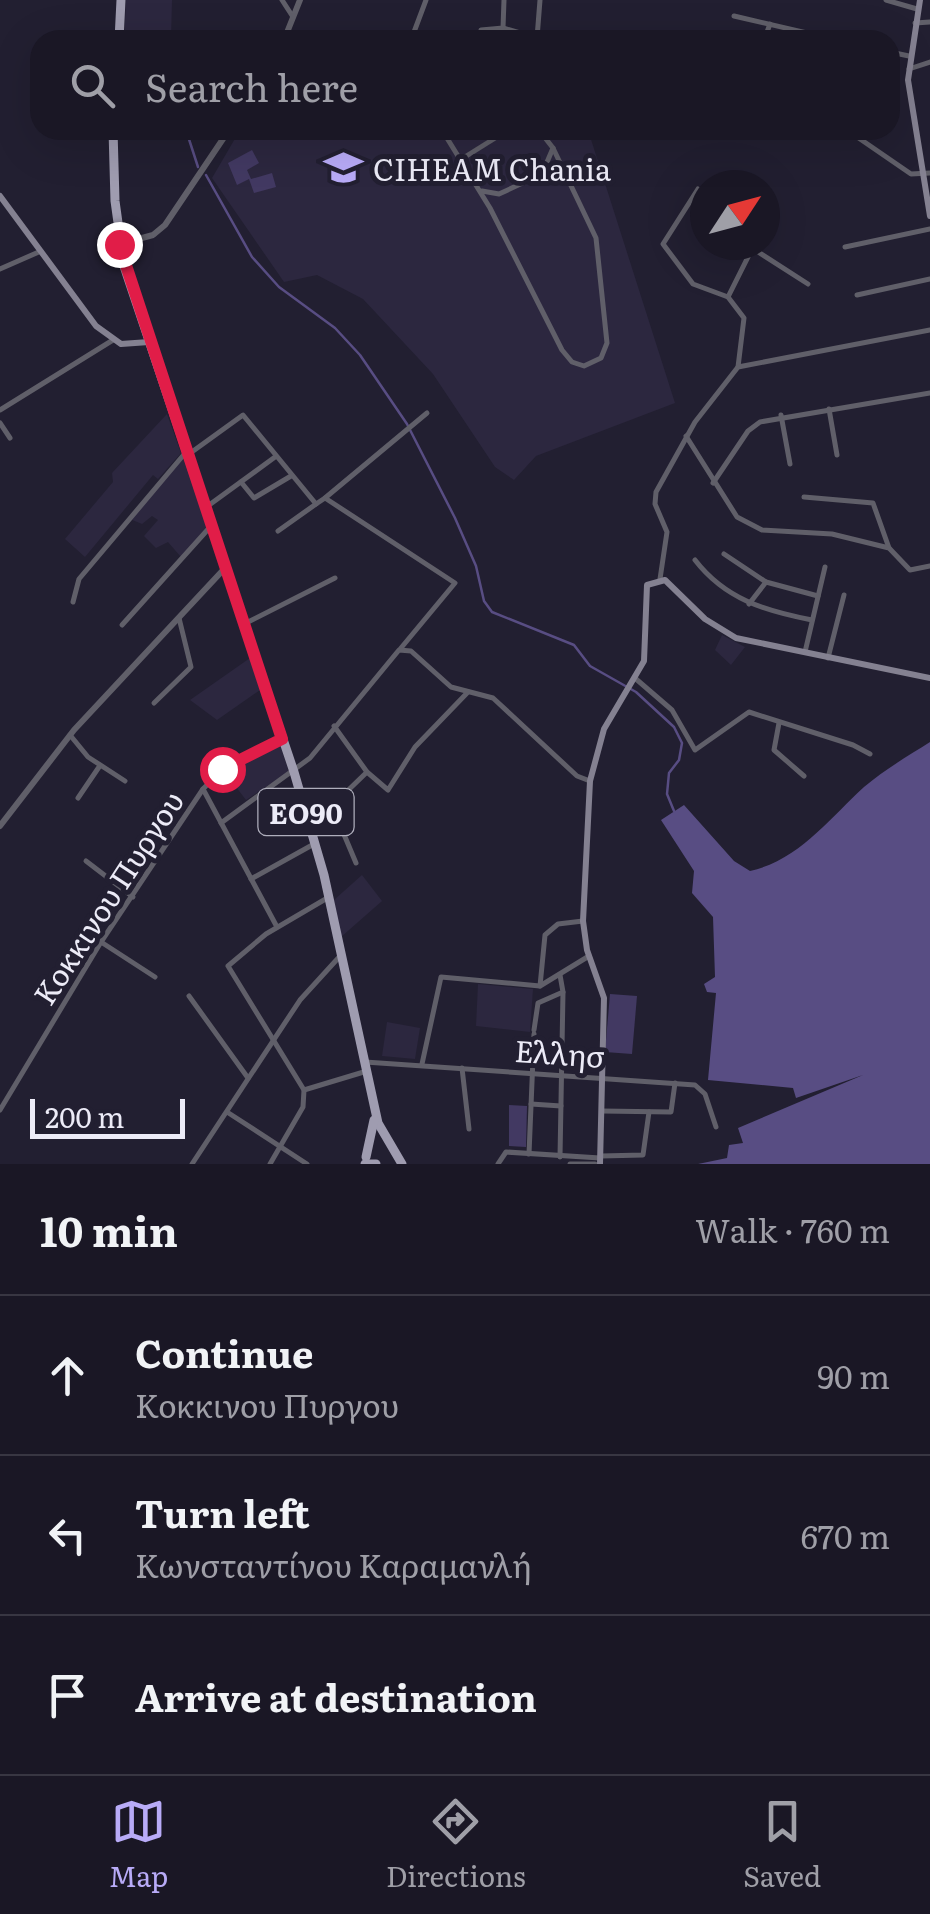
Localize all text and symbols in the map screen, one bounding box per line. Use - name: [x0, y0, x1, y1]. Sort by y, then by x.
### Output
- search box: [30, 30, 900, 140]
- text: Search here: [145, 57, 358, 114]
- icon: search: [65, 58, 120, 113]
- place label: CIHEAM Chania: [373, 146, 612, 190]
- school or university icon: CIHEAM Chania: [322, 147, 364, 189]
- north arrow: [690, 170, 780, 260]
- route end: [97, 222, 143, 268]
- route start: [200, 747, 246, 793]
- street label: Κοκκινου Πυργου: [21, 781, 193, 1013]
- road number: ΕΟ90: [258, 789, 354, 835]
- street label: Ελλησ: [513, 1027, 607, 1077]
- scale bar: [30, 1094, 185, 1138]
- text: 200 m: [45, 1095, 124, 1137]
- text: 10 min: [40, 1198, 178, 1260]
- text: Walk · 760 m: [695, 1205, 890, 1253]
- text: Continue: [135, 1323, 313, 1380]
- icon: ahead: [40, 1348, 95, 1403]
- text: 90 m: [817, 1351, 890, 1399]
- text: Κοκκινου Πυργου: [135, 1380, 399, 1428]
- text: Turn left: [135, 1483, 310, 1540]
- icon: left: [40, 1508, 95, 1563]
- text: 670 m: [801, 1511, 890, 1559]
- text: Κωνσταντίνου Καραμανλή: [135, 1540, 531, 1588]
- text: Arrive at destination: [135, 1667, 537, 1724]
- icon: arrive: [40, 1668, 95, 1723]
- tab: Map: [109, 1794, 168, 1896]
- tab: Directions: [386, 1794, 526, 1896]
- tab: Saved: [743, 1794, 821, 1896]

